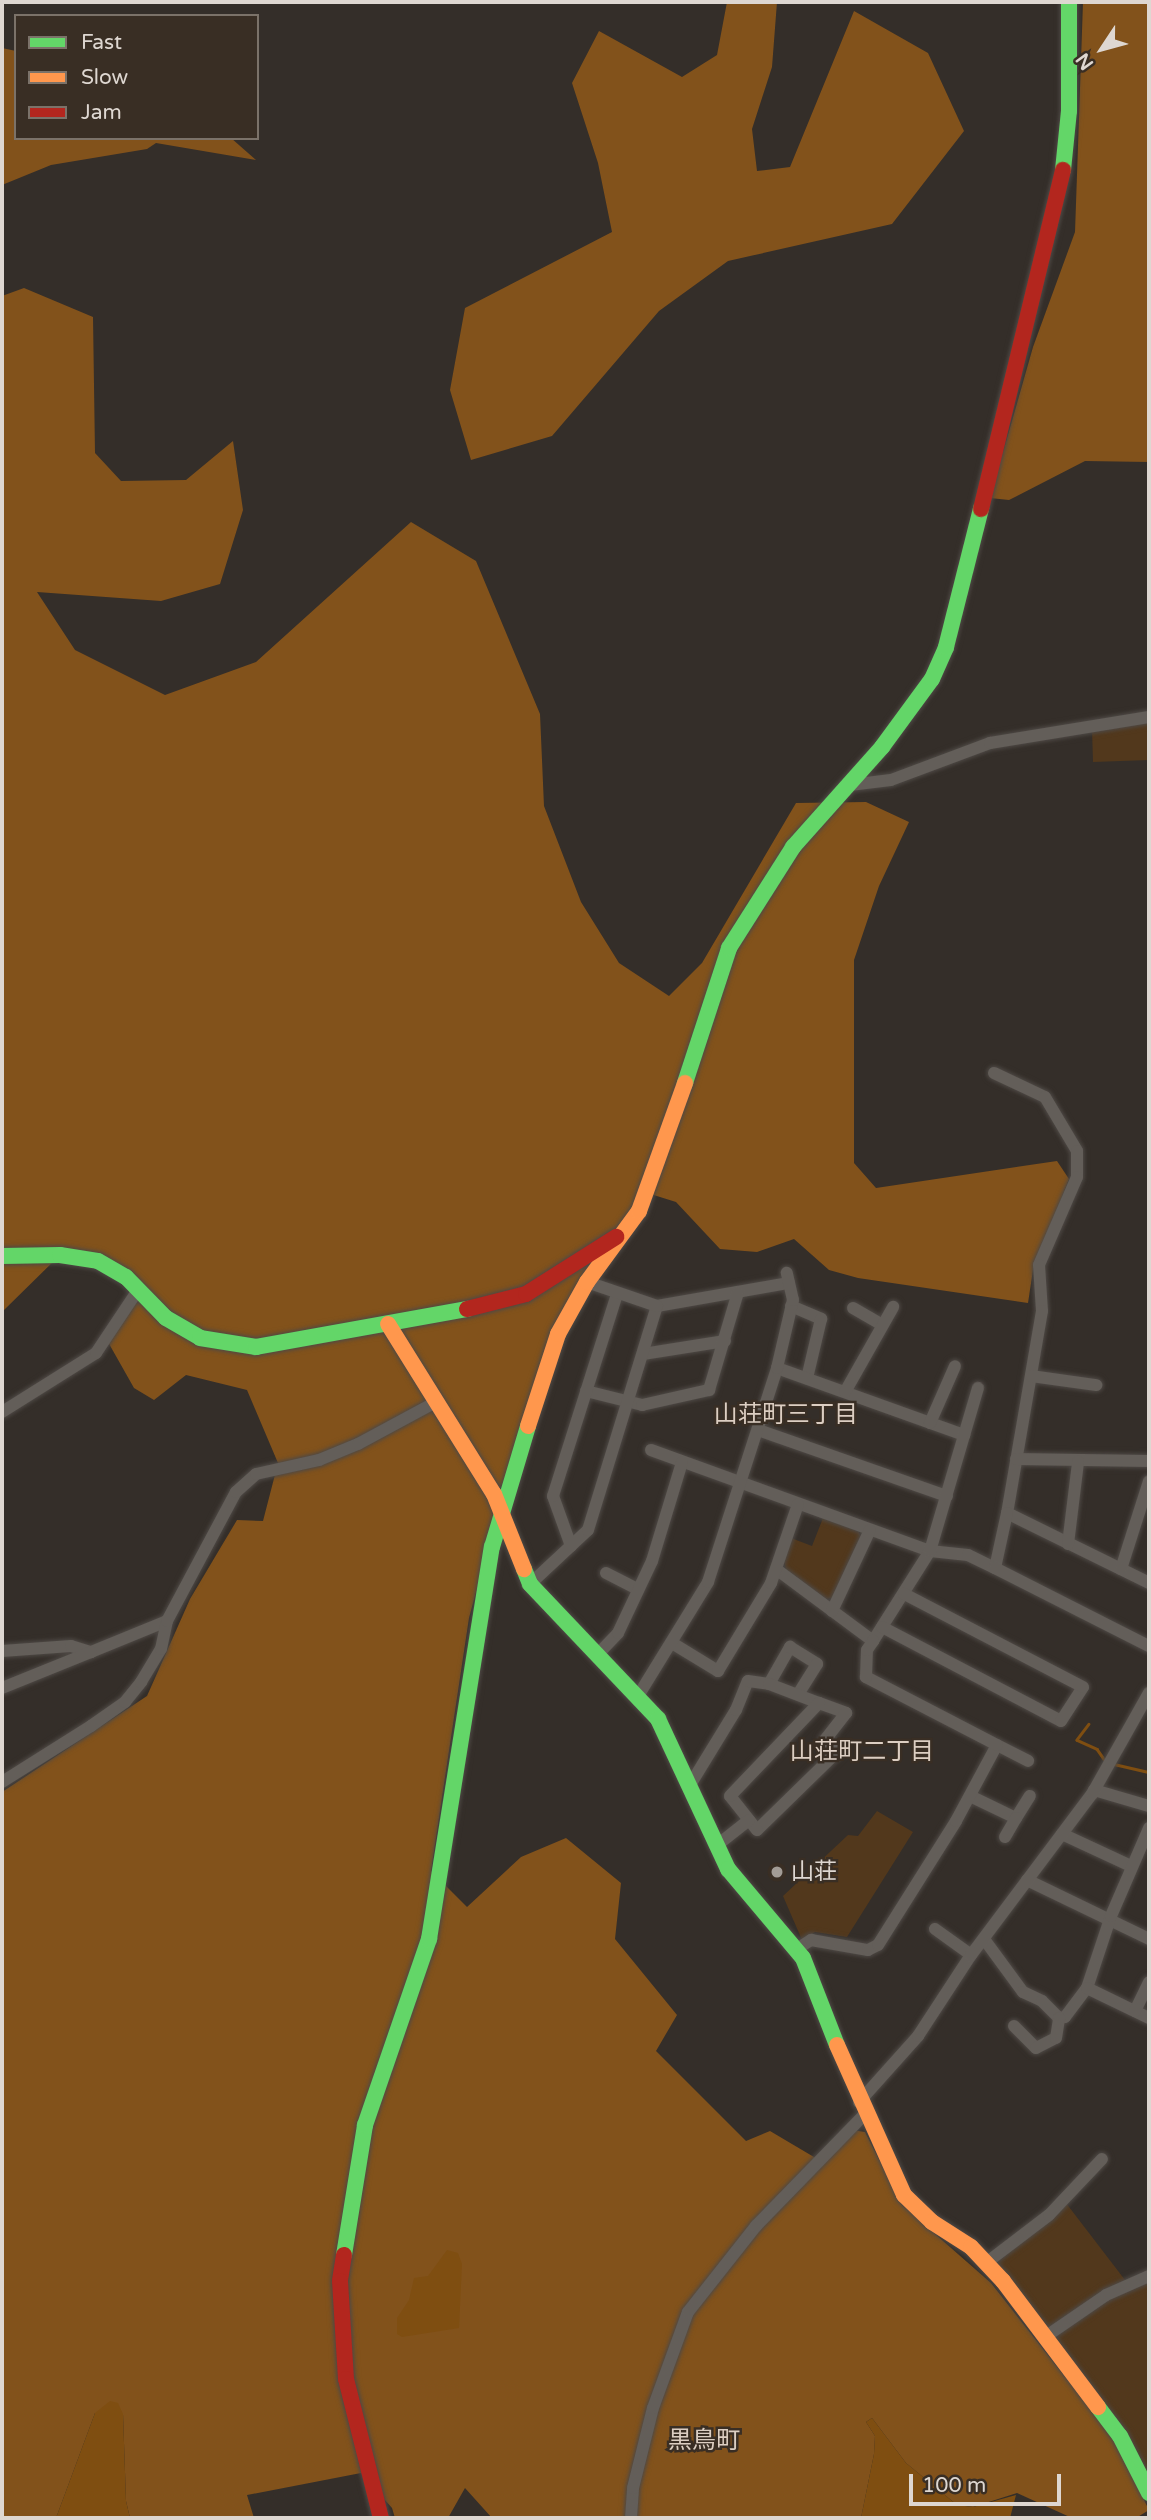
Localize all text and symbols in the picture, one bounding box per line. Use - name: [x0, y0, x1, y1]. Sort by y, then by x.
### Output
- legend: [14, 14, 259, 140]
- north arrow: [1067, 14, 1137, 84]
- text: Fast: [81, 30, 122, 55]
- text: N: [1072, 49, 1098, 74]
- text: Slow: [81, 65, 128, 90]
- text: Jam: [81, 100, 122, 125]
- district label: 山荘町三丁目: [714, 1401, 858, 1429]
- district label: 山荘町二丁目: [790, 1738, 934, 1766]
- place label: 山荘: [791, 1858, 837, 1886]
- marker: 山荘: [769, 1864, 785, 1880]
- district label: 黒鳥町: [668, 2427, 740, 2455]
- scale bar: [913, 2460, 1065, 2504]
- text: 100 m: [922, 2473, 986, 2498]

